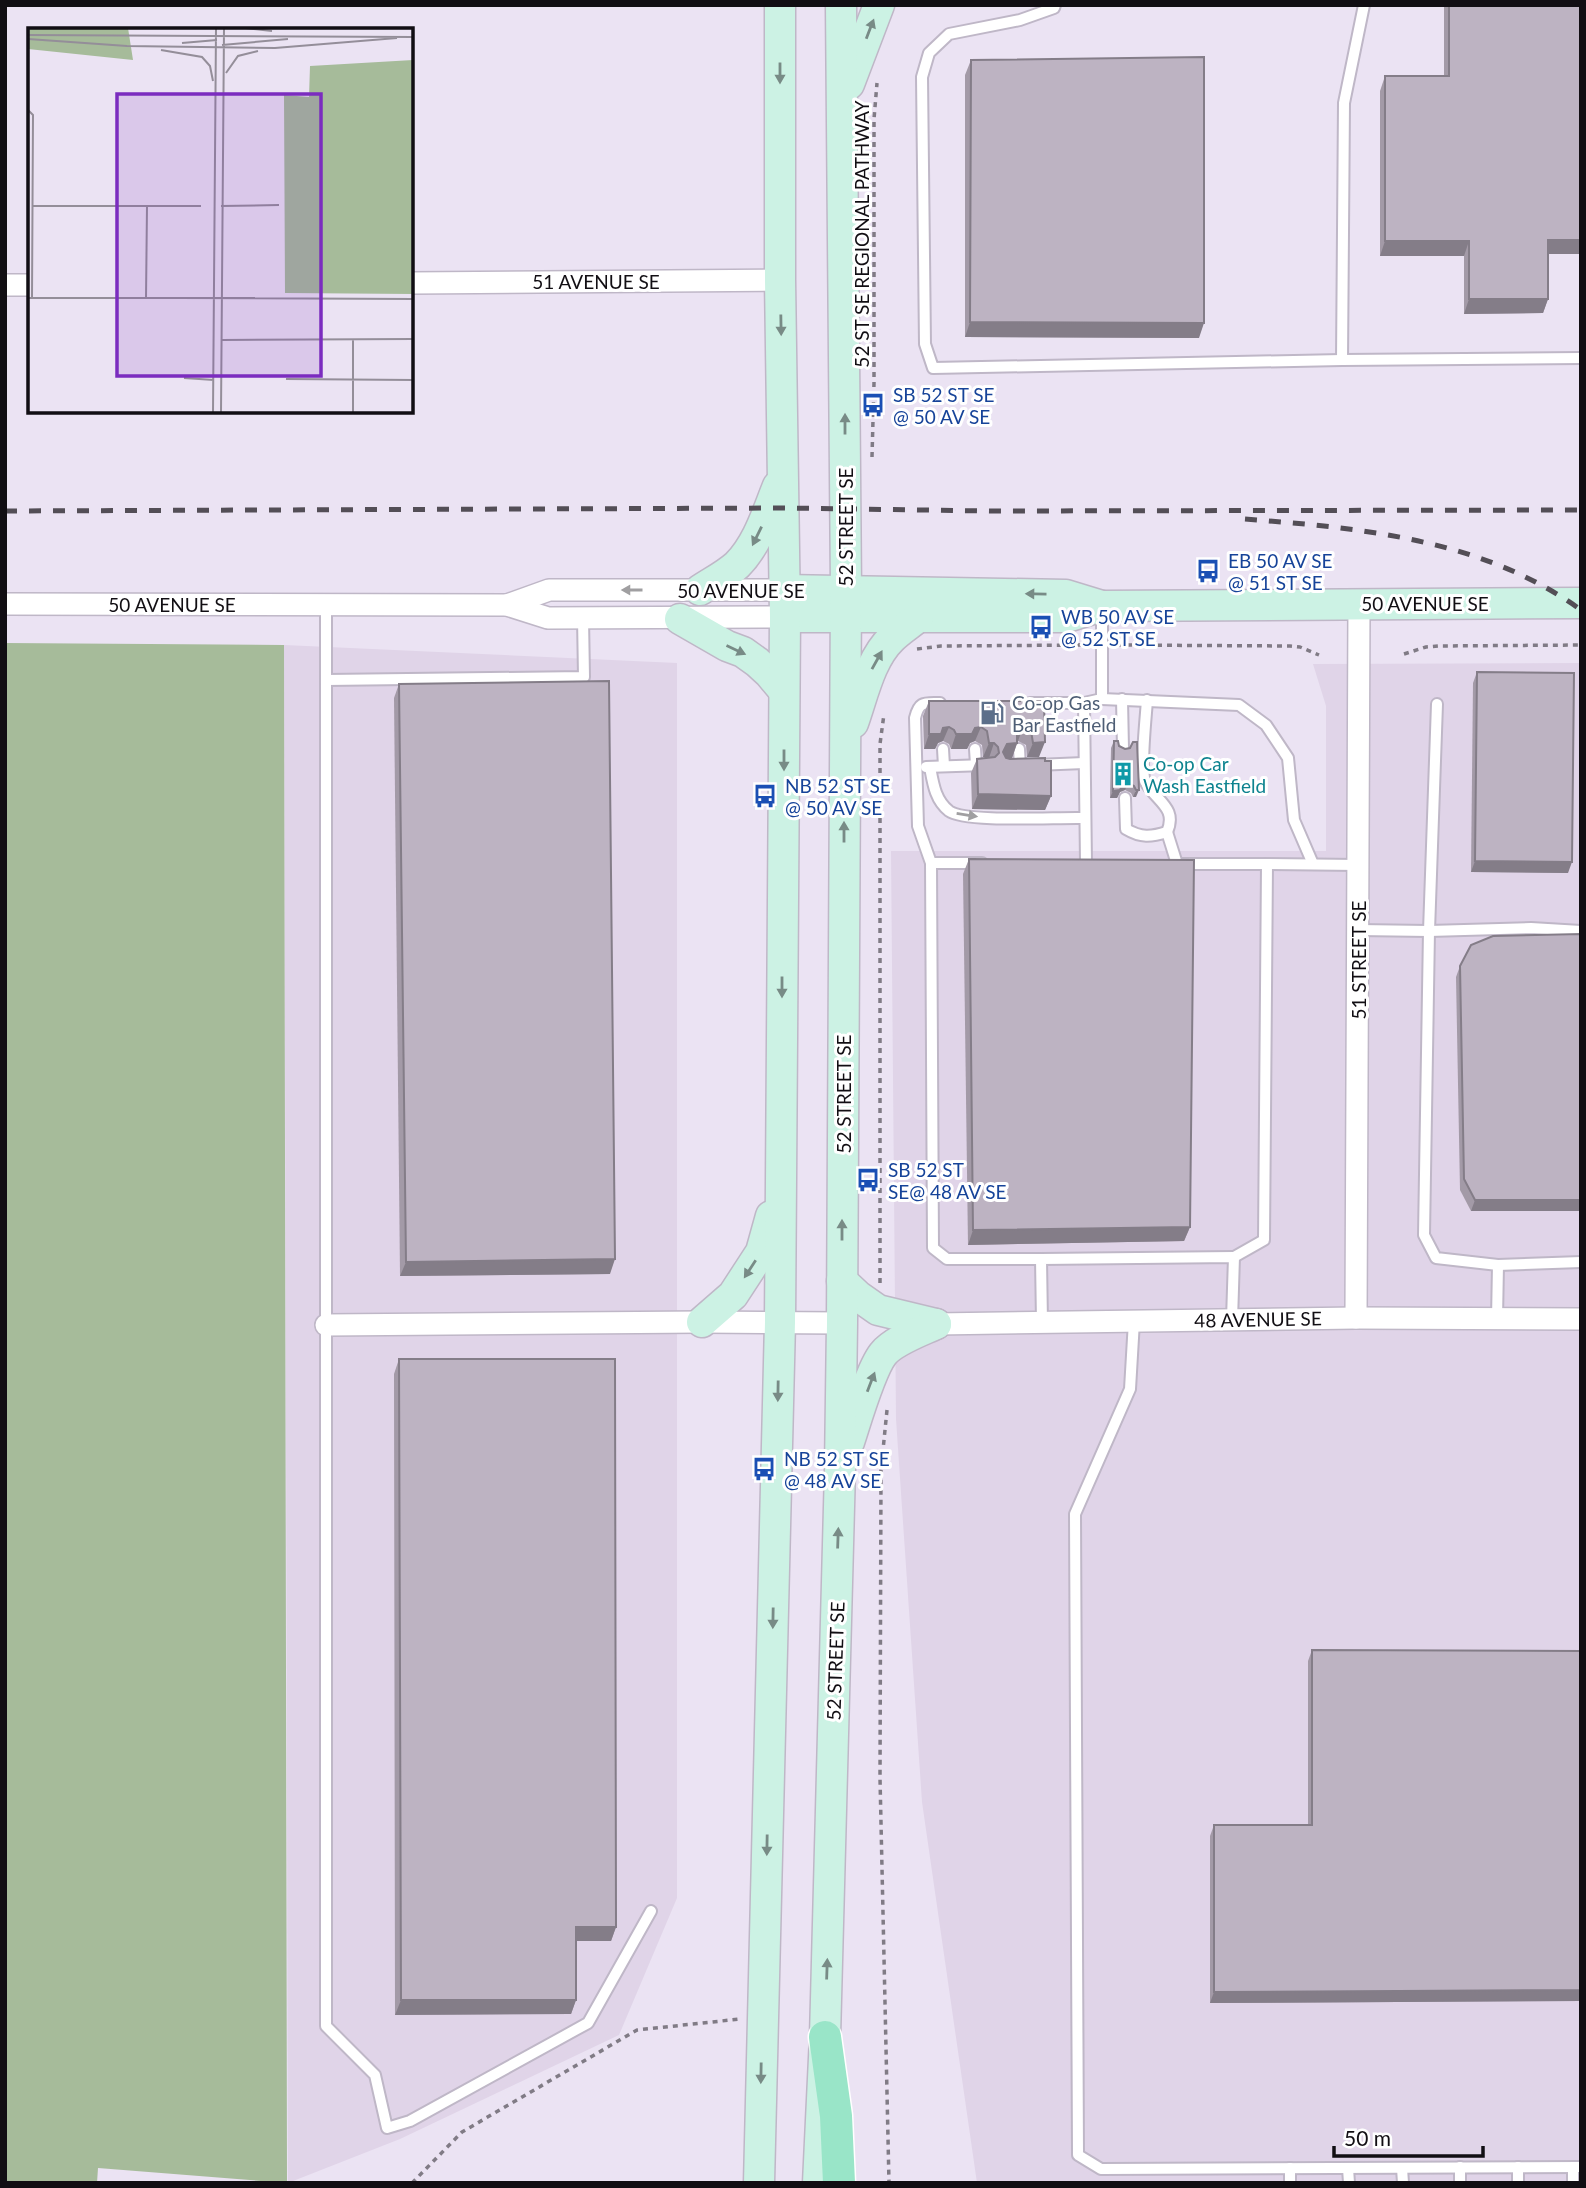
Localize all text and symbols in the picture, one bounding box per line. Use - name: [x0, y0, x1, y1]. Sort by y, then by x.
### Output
- one-way arrow: [865, 18, 876, 39]
- inset map: [28, 28, 413, 413]
- one-way arrow: [774, 63, 786, 85]
- street label: 52 ST SE REGIONAL PATHWAY: [850, 100, 873, 368]
- street label: 51 AVENUE SE: [532, 270, 660, 293]
- one-way arrow: [775, 315, 786, 337]
- place label: SB 52 ST SE @ 50 AV SE: [893, 383, 994, 428]
- bus stop icon: SB 52 ST SE @ 50 AV SE: [859, 391, 887, 419]
- one-way arrow: [839, 412, 851, 434]
- street label: 52 STREET SE: [834, 467, 857, 587]
- one-way arrow: [751, 526, 762, 546]
- place label: EB 50 AV SE @ 51 ST SE: [1228, 549, 1333, 594]
- bus stop icon: EB 50 AV SE @ 51 ST SE: [1194, 557, 1222, 585]
- street label: 50 AVENUE SE: [677, 579, 805, 602]
- one-way arrow: [620, 584, 642, 596]
- one-way arrow: [1024, 588, 1046, 600]
- street label: 50 AVENUE SE: [1361, 592, 1489, 615]
- street label: 50 AVENUE SE: [108, 593, 236, 616]
- place label: WB 50 AV SE @ 52 ST SE: [1061, 605, 1174, 650]
- bus stop icon: WB 50 AV SE @ 52 ST SE: [1027, 613, 1055, 641]
- one-way arrow: [726, 644, 746, 655]
- one-way arrow: [871, 650, 883, 670]
- place label: Co-op Gas Bar Eastfield: [1012, 691, 1116, 736]
- fuel station icon: Co-op Gas Bar Eastfield: [978, 699, 1006, 727]
- one-way arrow: [778, 749, 790, 771]
- place label: Co-op Car Wash Eastfield: [1143, 752, 1266, 797]
- building icon: Co-op Car Wash Eastfield: [1109, 760, 1137, 788]
- place label: NB 52 ST SE @ 50 AV SE: [785, 774, 891, 819]
- bus stop icon: NB 52 ST SE @ 50 AV SE: [751, 782, 779, 810]
- one-way arrow: [956, 810, 978, 821]
- one-way arrow: [838, 821, 850, 843]
- street label: 51 STREET SE: [1347, 900, 1370, 1020]
- one-way arrow: [776, 976, 788, 998]
- street label: 52 STREET SE: [832, 1034, 855, 1154]
- place label: SB 52 ST SE@ 48 AV SE: [888, 1158, 1006, 1203]
- bus stop icon: SB 52 ST SE@ 48 AV SE: [854, 1166, 882, 1194]
- one-way arrow: [836, 1219, 848, 1241]
- one-way arrow: [743, 1260, 757, 1278]
- street label: 48 AVENUE SE: [1194, 1306, 1322, 1332]
- one-way arrow: [865, 1371, 876, 1392]
- one-way arrow: [772, 1380, 784, 1402]
- place label: NB 52 ST SE @ 48 AV SE: [784, 1447, 890, 1492]
- bus stop icon: NB 52 ST SE @ 48 AV SE: [750, 1455, 778, 1483]
- one-way arrow: [832, 1526, 844, 1548]
- street label: 52 STREET SE: [821, 1601, 849, 1721]
- one-way arrow: [767, 1607, 778, 1629]
- one-way arrow: [761, 1835, 773, 1857]
- one-way arrow: [821, 1957, 832, 1979]
- one-way arrow: [756, 2062, 767, 2084]
- scale bar: [1334, 2114, 1483, 2158]
- text: 50 m: [1344, 2125, 1391, 2150]

